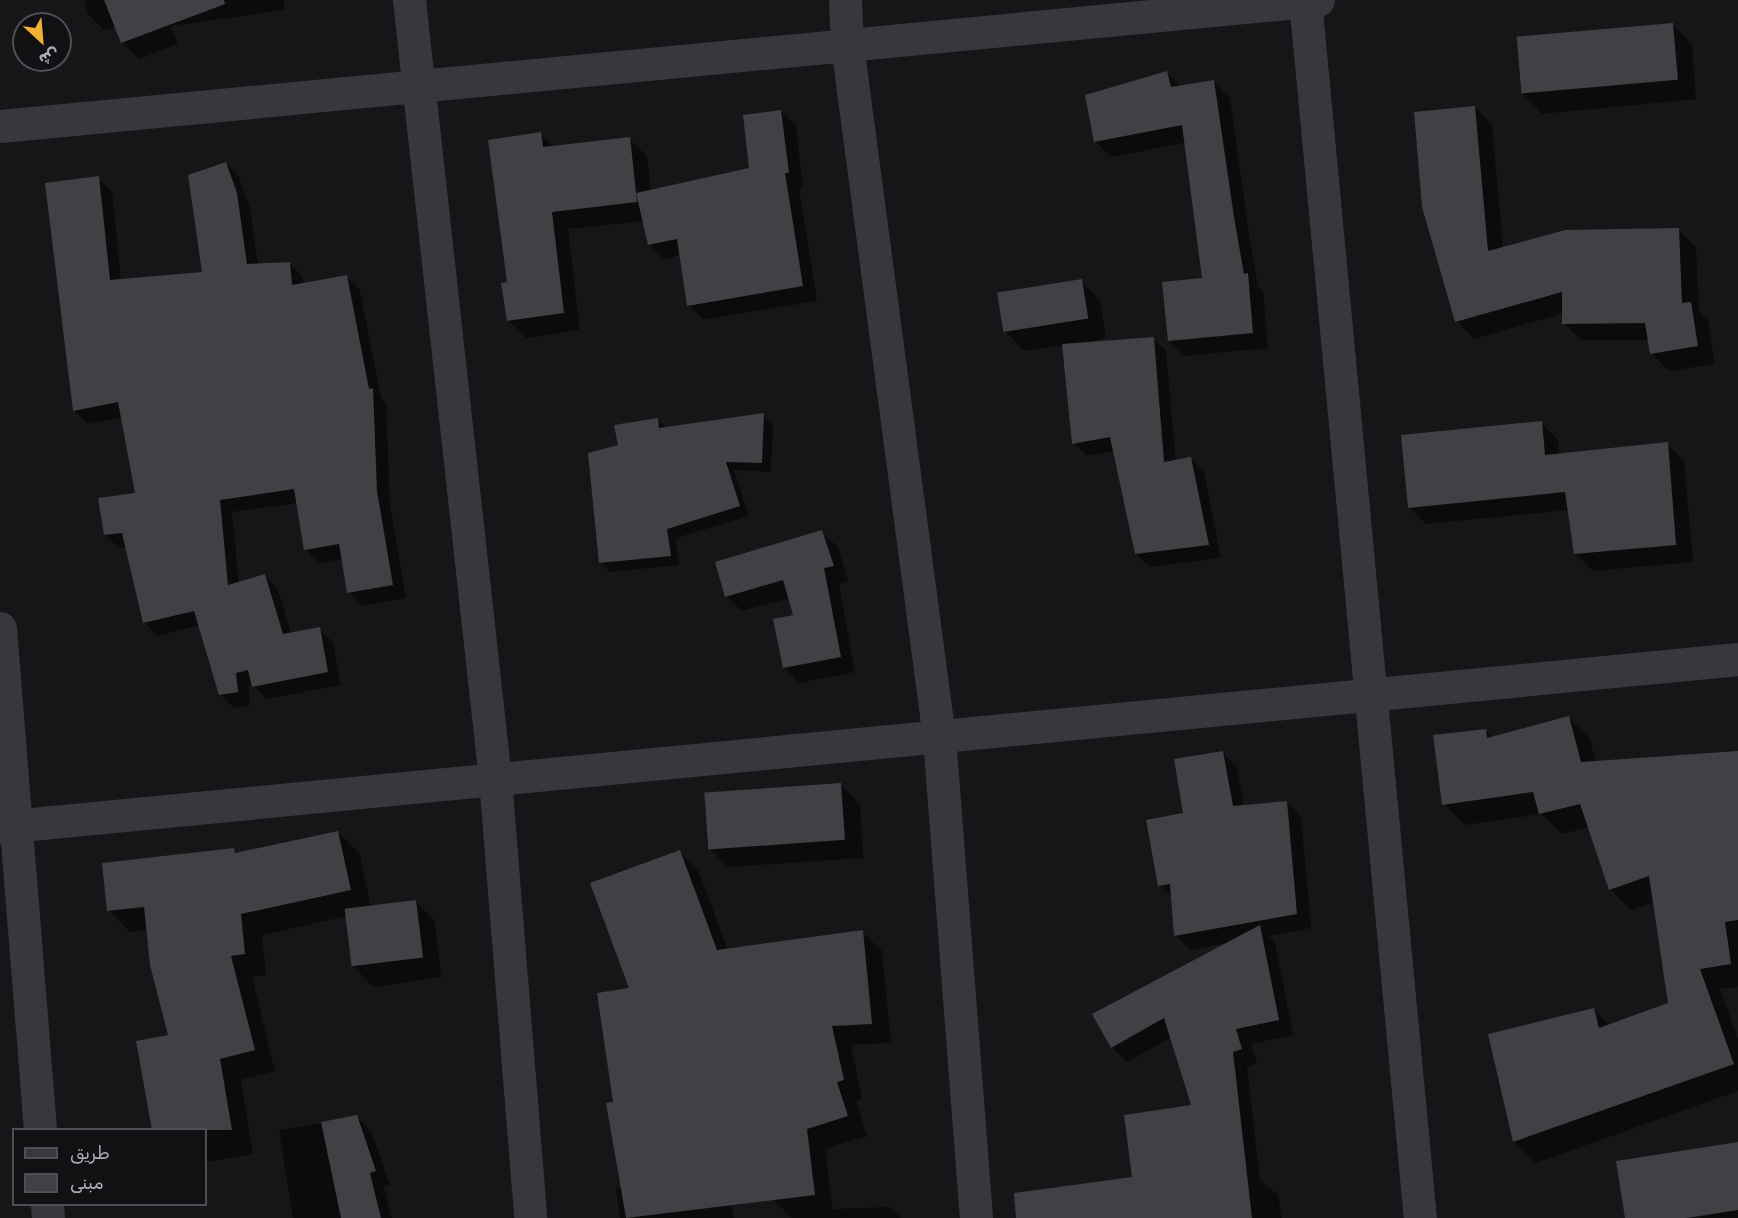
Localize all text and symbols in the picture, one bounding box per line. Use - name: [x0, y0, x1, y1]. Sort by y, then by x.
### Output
- north arrow: [12, 12, 72, 72]
- text: ش: [36, 44, 63, 70]
- legend: [12, 1128, 207, 1206]
- text: طريق: [70, 1142, 110, 1164]
- text: مبنى: [70, 1172, 104, 1194]

